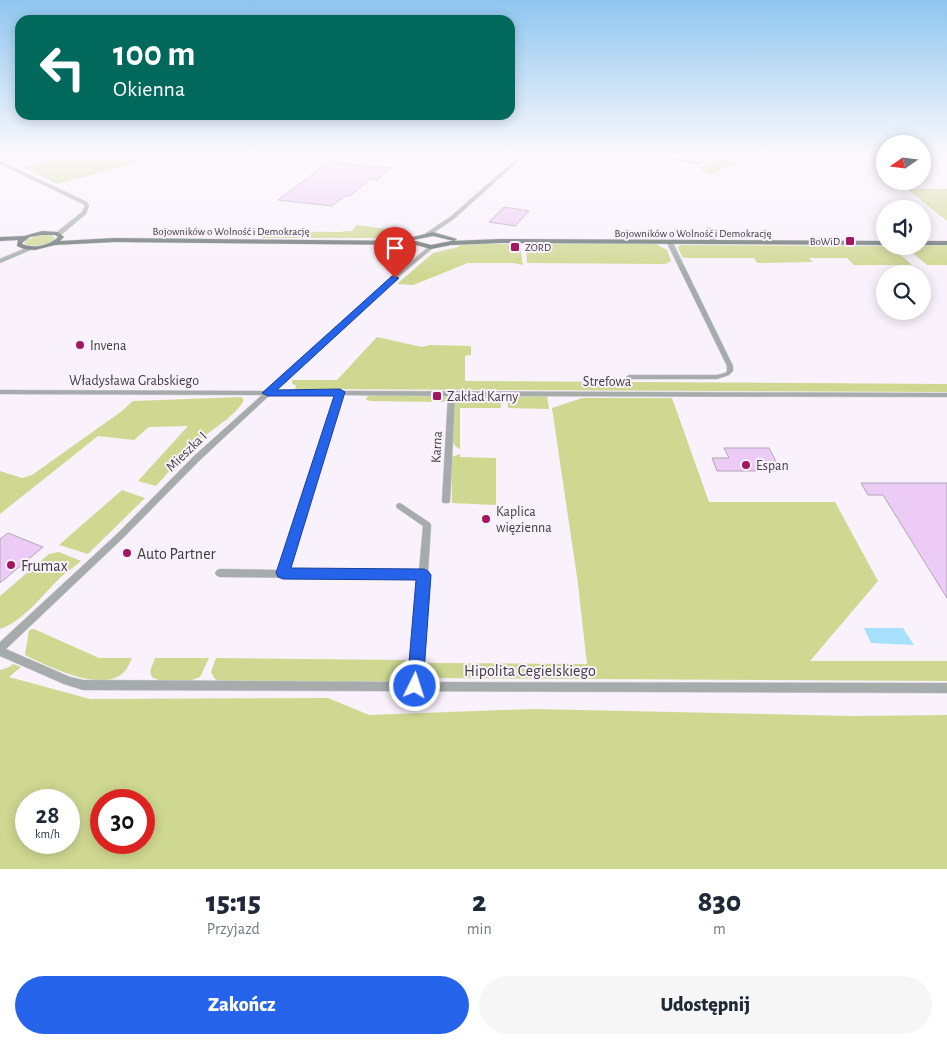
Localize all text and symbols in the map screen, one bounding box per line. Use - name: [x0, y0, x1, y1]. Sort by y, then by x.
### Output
- icon: left: [30, 35, 95, 100]
- text: 100 m: [113, 37, 196, 72]
- text: Okienna: [113, 78, 185, 100]
- north arrow: [876, 135, 931, 190]
- map controls: [876, 135, 931, 320]
- button: sound: [876, 200, 931, 255]
- street label: Bojowników o Wolność i Demokrację: [153, 226, 309, 237]
- pin: [374, 227, 416, 278]
- street label: Bojowników o Wolność i Demokrację: [615, 228, 771, 239]
- icon: arrive: [381, 234, 409, 262]
- marker: BoWiD: [844, 235, 856, 247]
- place label: BoWiD: [810, 236, 840, 247]
- marker: ZORD: [509, 241, 521, 253]
- place label: ZORD: [525, 242, 551, 253]
- button: search: [876, 265, 931, 320]
- marker: Invena: [74, 339, 86, 351]
- place label: Invena: [90, 339, 127, 353]
- street label: Władysława Grabskiego: [69, 374, 199, 388]
- street label: Strefowa: [583, 375, 632, 389]
- marker: Zakład Karny: [431, 390, 443, 402]
- place label: Zakład Karny: [447, 390, 518, 404]
- street label: Mieszka I: [164, 429, 210, 474]
- street label: Karna: [429, 430, 445, 463]
- marker: Espan: [740, 459, 752, 471]
- place label: Espan: [756, 459, 789, 473]
- place label: Kaplica więzienna: [496, 505, 552, 535]
- marker: Kaplica więzienna: [480, 513, 492, 525]
- place label: Auto Partner: [137, 546, 217, 562]
- marker: Auto Partner: [121, 547, 133, 559]
- place label: Frumax: [21, 558, 68, 574]
- marker: Frumax: [5, 559, 17, 571]
- position arrow: [388, 659, 440, 711]
- street label: Hipolita Cegielskiego: [464, 663, 596, 679]
- speed limit sign: 30: [90, 789, 155, 854]
- text: 28: [35, 803, 60, 828]
- text: km/h: [35, 828, 60, 840]
- text: 15:15: [206, 887, 261, 917]
- text: 2: [472, 887, 486, 917]
- text: 830: [697, 887, 741, 917]
- text: Przyjazd: [207, 921, 260, 937]
- text: min: [467, 921, 492, 937]
- text: m: [713, 921, 726, 937]
- button: Zakończ: [15, 976, 469, 1034]
- button: Udostępnij: [479, 976, 932, 1034]

